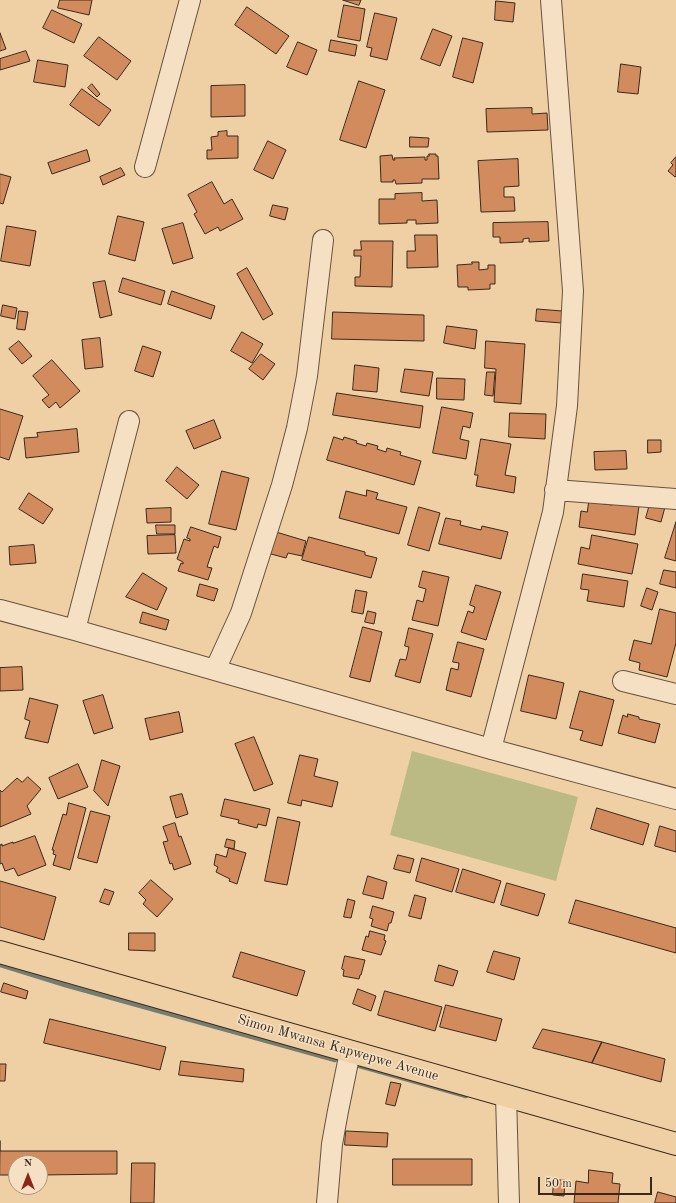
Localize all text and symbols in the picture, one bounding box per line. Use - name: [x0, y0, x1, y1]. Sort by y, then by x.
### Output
- street label: Simon Mwansa Kapwepwe Avenue: [235, 1011, 441, 1085]
- north arrow: [8, 1155, 48, 1195]
- text: N: [24, 1158, 32, 1169]
- scale bar: [540, 1169, 654, 1195]
- text: 50 m: [545, 1178, 572, 1190]

